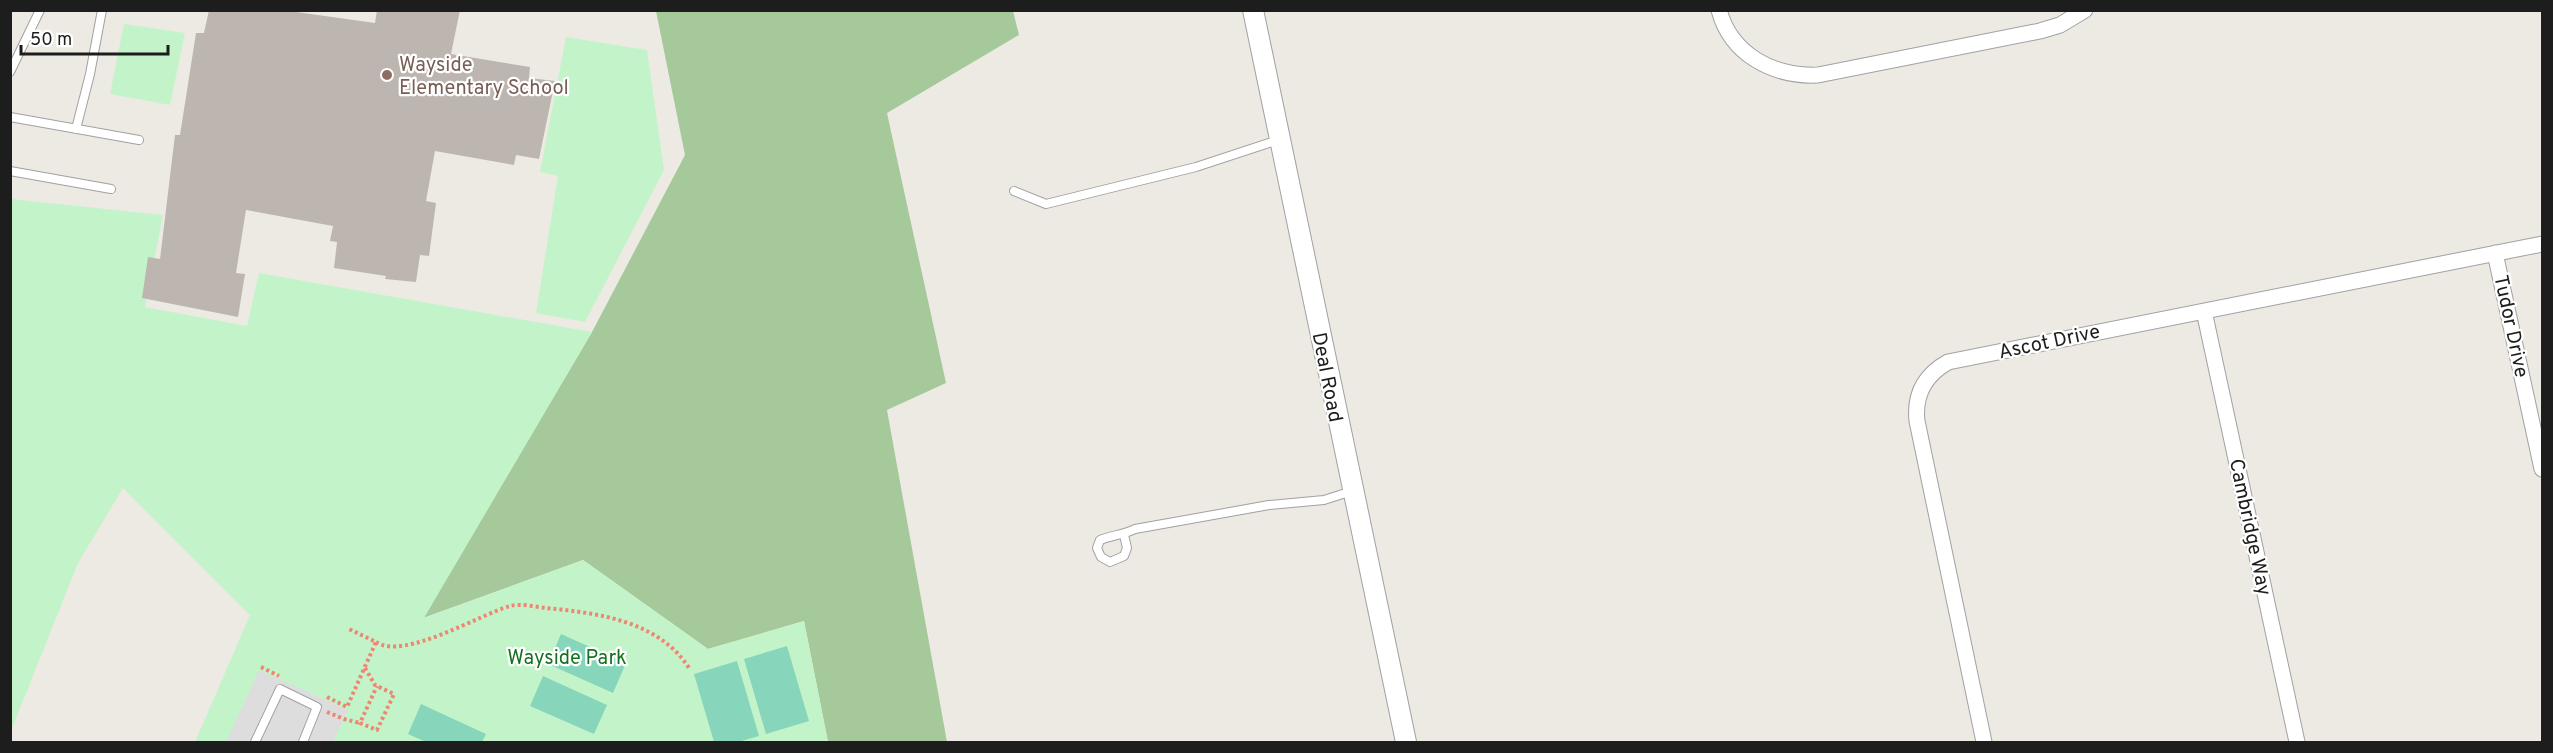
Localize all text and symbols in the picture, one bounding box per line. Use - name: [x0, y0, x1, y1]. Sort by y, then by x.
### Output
- scale bar: [21, 18, 168, 56]
- text: 50 m: [30, 29, 72, 52]
- place label: Wayside Elementary School: [399, 53, 569, 102]
- marker: Wayside Elementary School: [380, 68, 394, 82]
- street label: Tudor Drive: [2486, 273, 2534, 380]
- street label: Ascot Drive: [1996, 319, 2103, 366]
- street label: Deal Road: [1305, 330, 1347, 424]
- street label: Cambridge Way: [2222, 457, 2276, 598]
- park label: Wayside Park: [507, 646, 627, 672]

